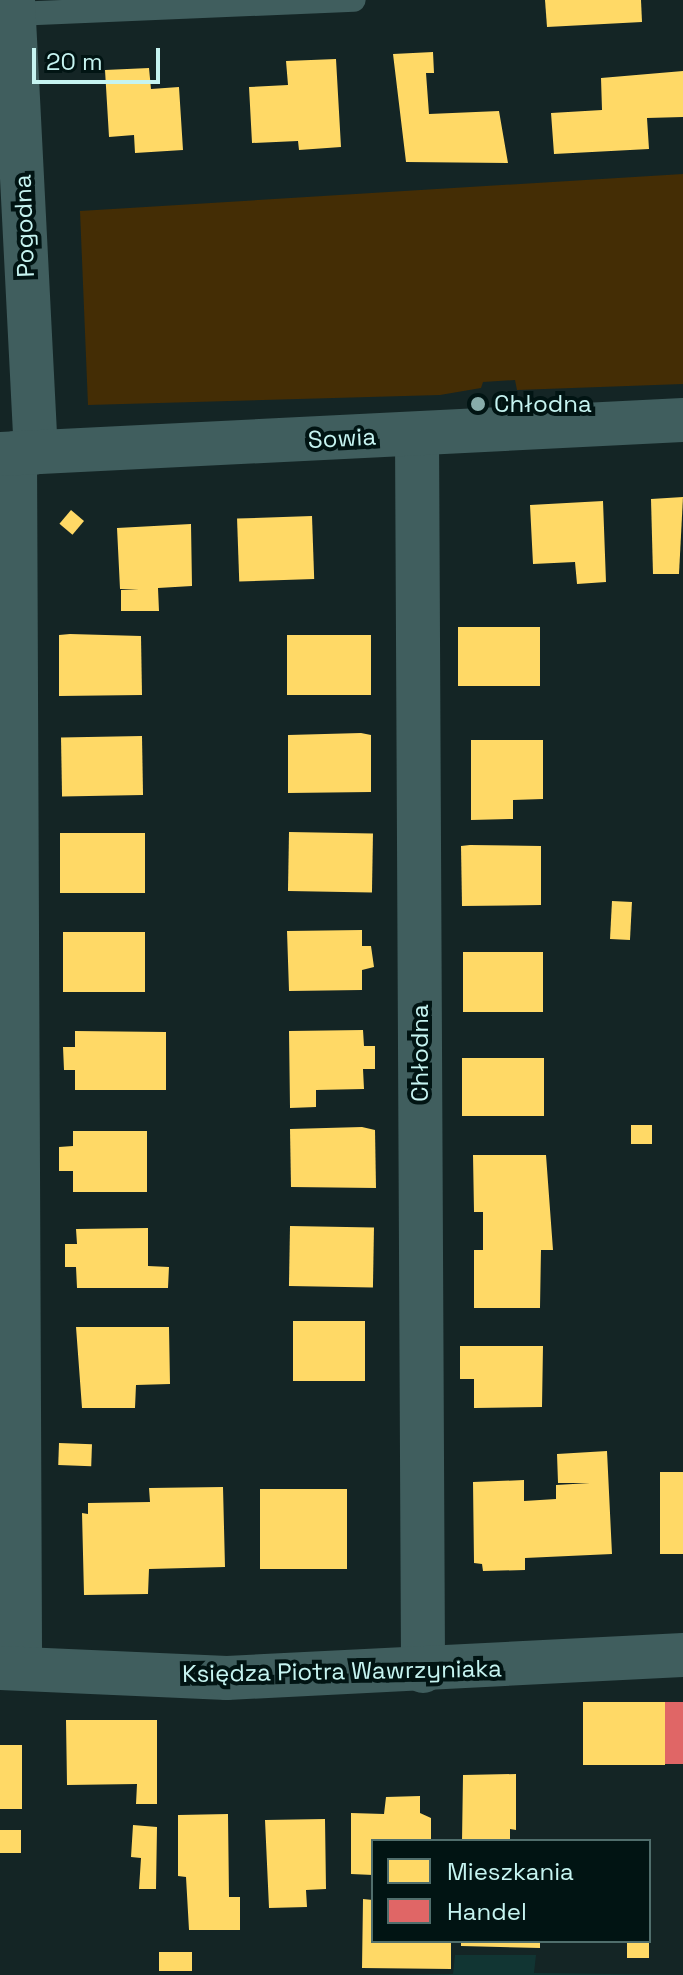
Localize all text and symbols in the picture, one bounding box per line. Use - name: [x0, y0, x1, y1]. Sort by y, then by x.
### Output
- scale bar: [36, 32, 164, 82]
- text: 20 m: [46, 46, 103, 77]
- street label: Pogodna: [8, 174, 40, 278]
- place label: Chłodna: [494, 390, 592, 418]
- marker: Chłodna: [469, 395, 487, 413]
- street label: Sowia: [307, 422, 377, 454]
- street label: Chłodna: [406, 1004, 434, 1102]
- street label: Księdza Piotra Wawrzyniaka: [182, 1654, 502, 1688]
- legend: [371, 1839, 651, 1943]
- text: Mieszkania: [447, 1856, 574, 1887]
- text: Handel: [447, 1896, 527, 1927]

